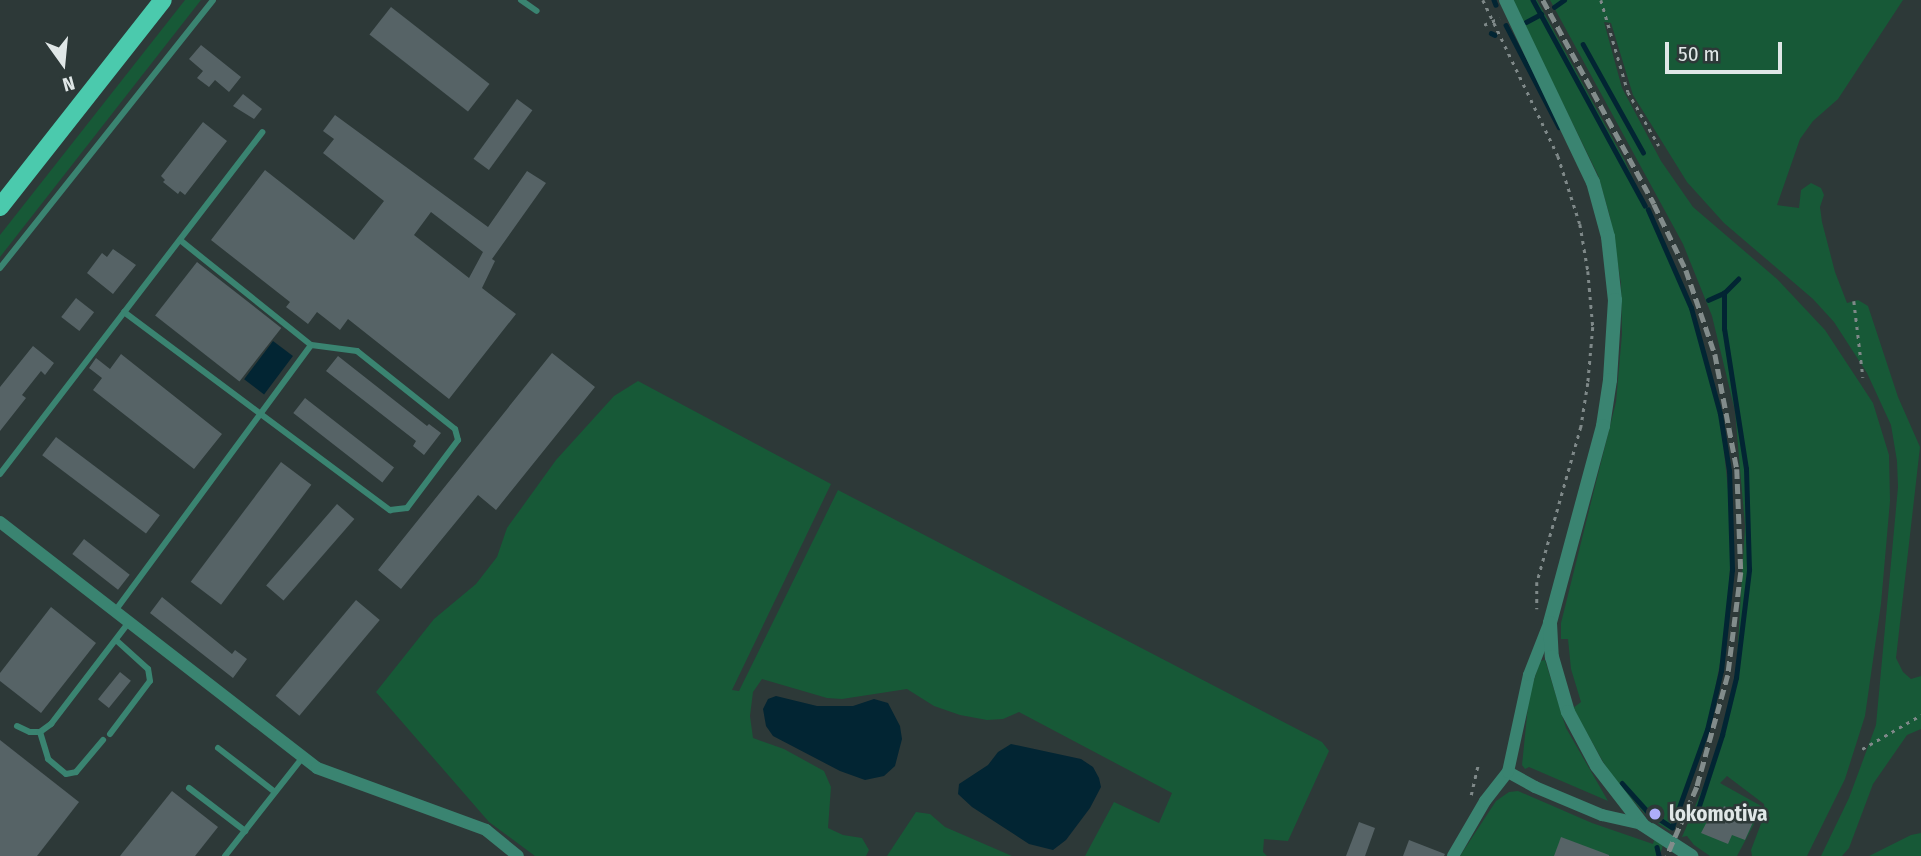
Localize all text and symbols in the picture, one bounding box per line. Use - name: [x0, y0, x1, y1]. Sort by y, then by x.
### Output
- north arrow: [28, 28, 98, 98]
- scale bar: [1669, 28, 1786, 72]
- text: 50 m: [1678, 41, 1720, 67]
- text: N: [60, 71, 77, 96]
- place label: lokomotiva: [1669, 801, 1767, 827]
- marker: lokomotiva: [1647, 806, 1663, 822]

